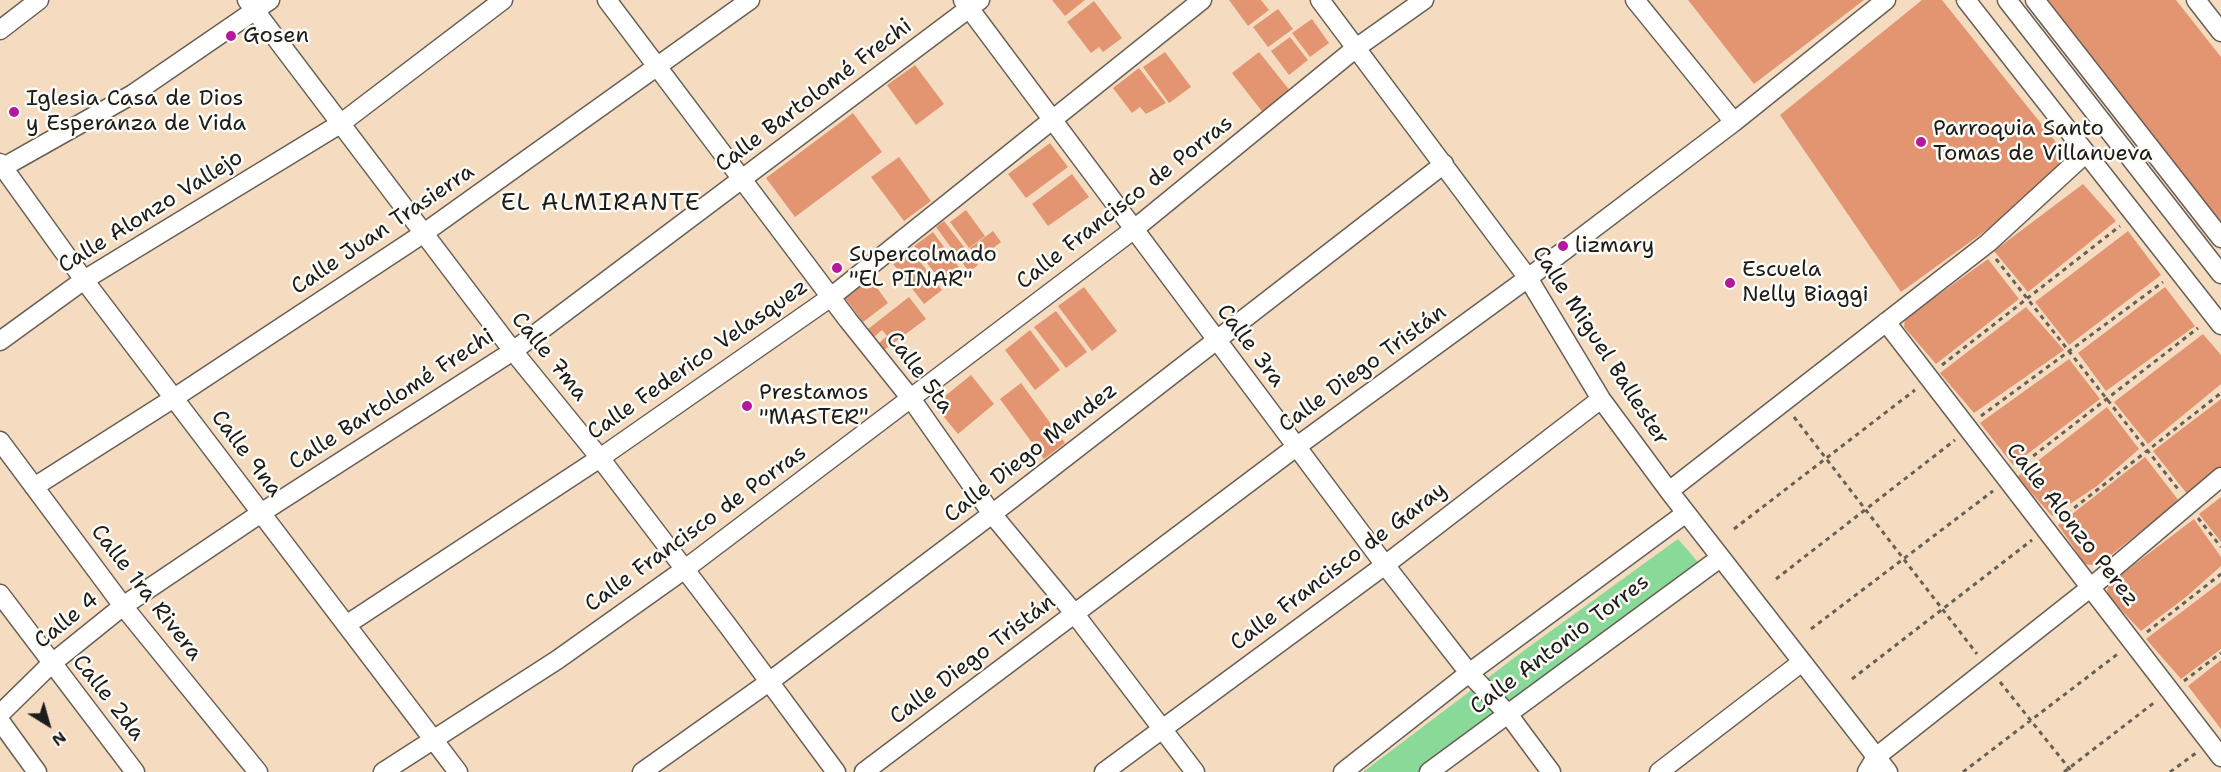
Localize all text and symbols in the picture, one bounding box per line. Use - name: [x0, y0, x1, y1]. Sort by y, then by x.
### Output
- street label: Calle Bartolomé Frechi: [711, 13, 917, 179]
- place label: Gosen: [243, 23, 309, 49]
- marker: Gosen: [224, 29, 238, 43]
- place label: Iglesia Casa de Dios y Esperanza de Vida: [26, 86, 246, 138]
- marker: Iglesia Casa de Dios y Esperanza de Vida: [7, 105, 21, 119]
- street label: Calle Francisco de Porras: [1012, 110, 1238, 296]
- place label: Parroquia Santo Tomas de Villanueva: [1933, 116, 2153, 168]
- marker: Parroquia Santo Tomas de Villanueva: [1914, 135, 1928, 149]
- street label: Calle Alonzo Vallejo: [54, 144, 248, 280]
- street label: Calle Juan Trasierra: [287, 159, 479, 301]
- district label: EL ALMIRANTE: [501, 190, 701, 218]
- place label: lizmary: [1575, 233, 1654, 259]
- marker: lizmary: [1556, 239, 1570, 253]
- street label: Calle Miguel Ballester: [1526, 241, 1674, 451]
- place label: Supercolmado "EL PINAR": [849, 242, 997, 294]
- place label: Escuela Nelly Biaggi: [1742, 257, 1869, 308]
- marker: Supercolmado "EL PINAR": [830, 261, 844, 275]
- street label: Calle Federico Velasquez: [583, 274, 813, 446]
- marker: Escuela Nelly Biaggi: [1723, 276, 1737, 290]
- street label: Calle 3ra: [1210, 299, 1290, 393]
- street label: Calle Diego Tristán: [1274, 299, 1452, 439]
- street label: Calle 7ma: [505, 307, 593, 407]
- street label: Calle Bartolomé Frechi: [284, 324, 500, 476]
- street label: Calle 5ta: [880, 327, 958, 419]
- street label: Calle Diego Mendez: [939, 377, 1123, 529]
- place label: Prestamos "MASTER": [759, 380, 869, 432]
- marker: Prestamos "MASTER": [740, 399, 754, 413]
- street label: Calle 9na: [205, 405, 287, 503]
- street label: Calle Alonzo Perez: [2000, 438, 2144, 612]
- street label: Calle Francisco de Porras: [580, 440, 812, 618]
- street label: Calle Francisco de Garay: [1226, 477, 1452, 657]
- street label: Calle 1ra Rivera: [85, 520, 207, 666]
- street label: Calle Antonio Torres: [1465, 569, 1655, 721]
- street label: Calle 4: [29, 587, 105, 655]
- street label: Calle Diego Tristán: [885, 589, 1061, 731]
- street label: Calle 2da: [66, 650, 150, 746]
- north arrow: [18, 694, 78, 754]
- text: N: [48, 727, 71, 751]

